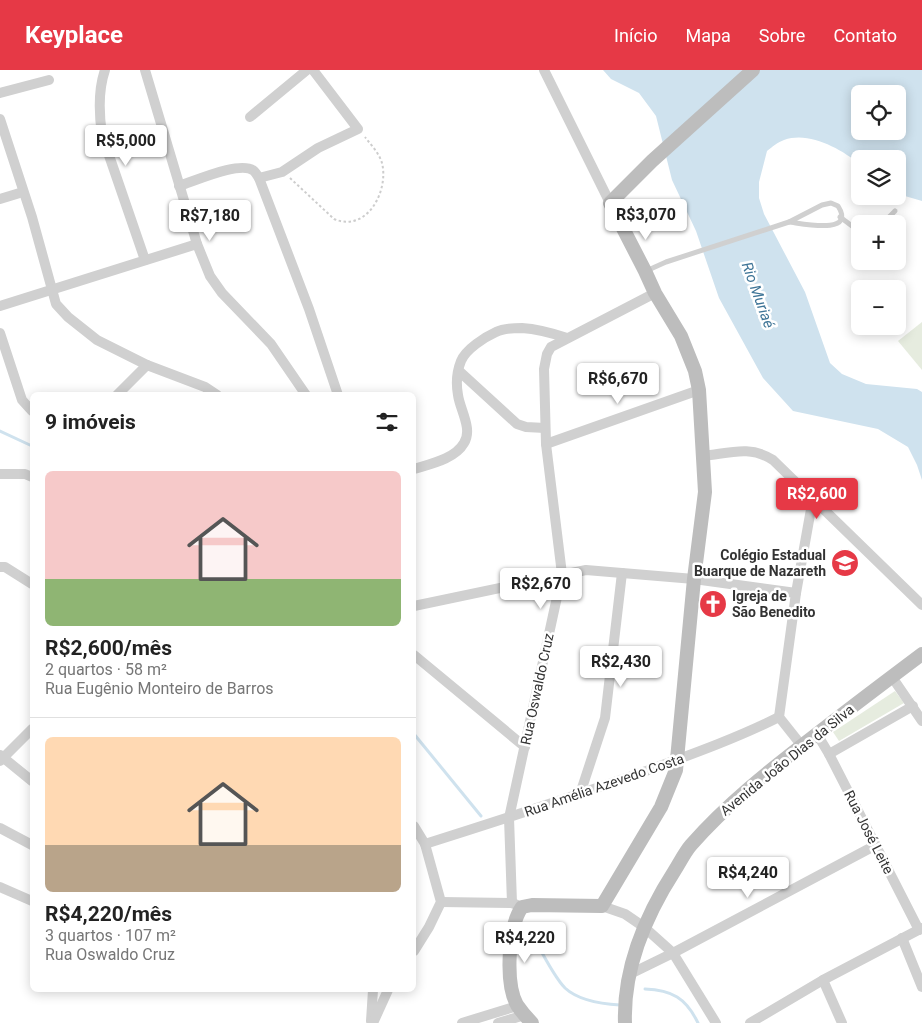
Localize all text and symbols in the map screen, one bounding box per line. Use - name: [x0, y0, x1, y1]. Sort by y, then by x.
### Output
- text: Keyplace: [25, 21, 123, 49]
- text: Início: [614, 25, 657, 46]
- text: Mapa: [685, 25, 731, 46]
- text: Sobre: [759, 25, 805, 46]
- text: Contato: [833, 25, 897, 46]
- map controls: [851, 85, 906, 335]
- button: locate: [851, 85, 906, 140]
- pin: R$5,000: [80, 124, 172, 167]
- text: R$5,000: [96, 131, 156, 150]
- button: layers: [851, 150, 906, 205]
- pin: R$3,070: [600, 198, 692, 241]
- pin: R$7,180: [164, 200, 256, 242]
- text: R$3,070: [616, 205, 676, 224]
- text: R$7,180: [180, 206, 240, 225]
- button: +: [851, 215, 906, 270]
- water label: Rio Muriaé: [738, 259, 778, 331]
- button: −: [851, 280, 906, 335]
- pin: R$6,670: [572, 362, 664, 405]
- text: R$6,670: [588, 369, 648, 388]
- icon: filters: [373, 408, 401, 436]
- text: 9 imóveis: [45, 410, 136, 434]
- pin: R$2,600: [771, 478, 863, 520]
- text: R$2,600: [787, 484, 847, 503]
- icon: home: [178, 504, 268, 594]
- place label: Colégio Estadual Buarque de Nazareth: [694, 547, 826, 579]
- school or university icon: Colégio Estadual Buarque de Nazareth: [830, 548, 860, 578]
- pin: R$2,670: [495, 568, 587, 610]
- text: R$2,670: [511, 574, 571, 593]
- place label: Igreja de São Benedito: [732, 588, 816, 620]
- church icon: Igreja de São Benedito: [698, 589, 728, 619]
- street label: Rua Oswaldo Cruz: [517, 632, 557, 746]
- text: R$2,600/mês: [45, 636, 172, 660]
- pin: R$2,430: [575, 646, 667, 688]
- text: R$2,430: [591, 652, 651, 671]
- text: 2 quartos · 58 m²: [45, 660, 167, 679]
- text: Rua Eugênio Monteiro de Barros: [45, 679, 274, 698]
- street label: Avenida João Dias da Silva: [717, 701, 857, 819]
- street label: Rua Amélia Azevedo Costa: [522, 750, 686, 820]
- icon: home: [178, 769, 268, 859]
- street label: Rua José Leite: [841, 788, 897, 876]
- pin: R$4,240: [702, 856, 794, 899]
- text: R$4,240: [718, 863, 778, 882]
- text: R$4,220/mês: [45, 902, 172, 926]
- pin: R$4,220: [479, 922, 571, 964]
- text: 3 quartos · 107 m²: [45, 926, 176, 945]
- text: R$4,220: [495, 928, 555, 947]
- text: Rua Oswaldo Cruz: [45, 945, 175, 964]

